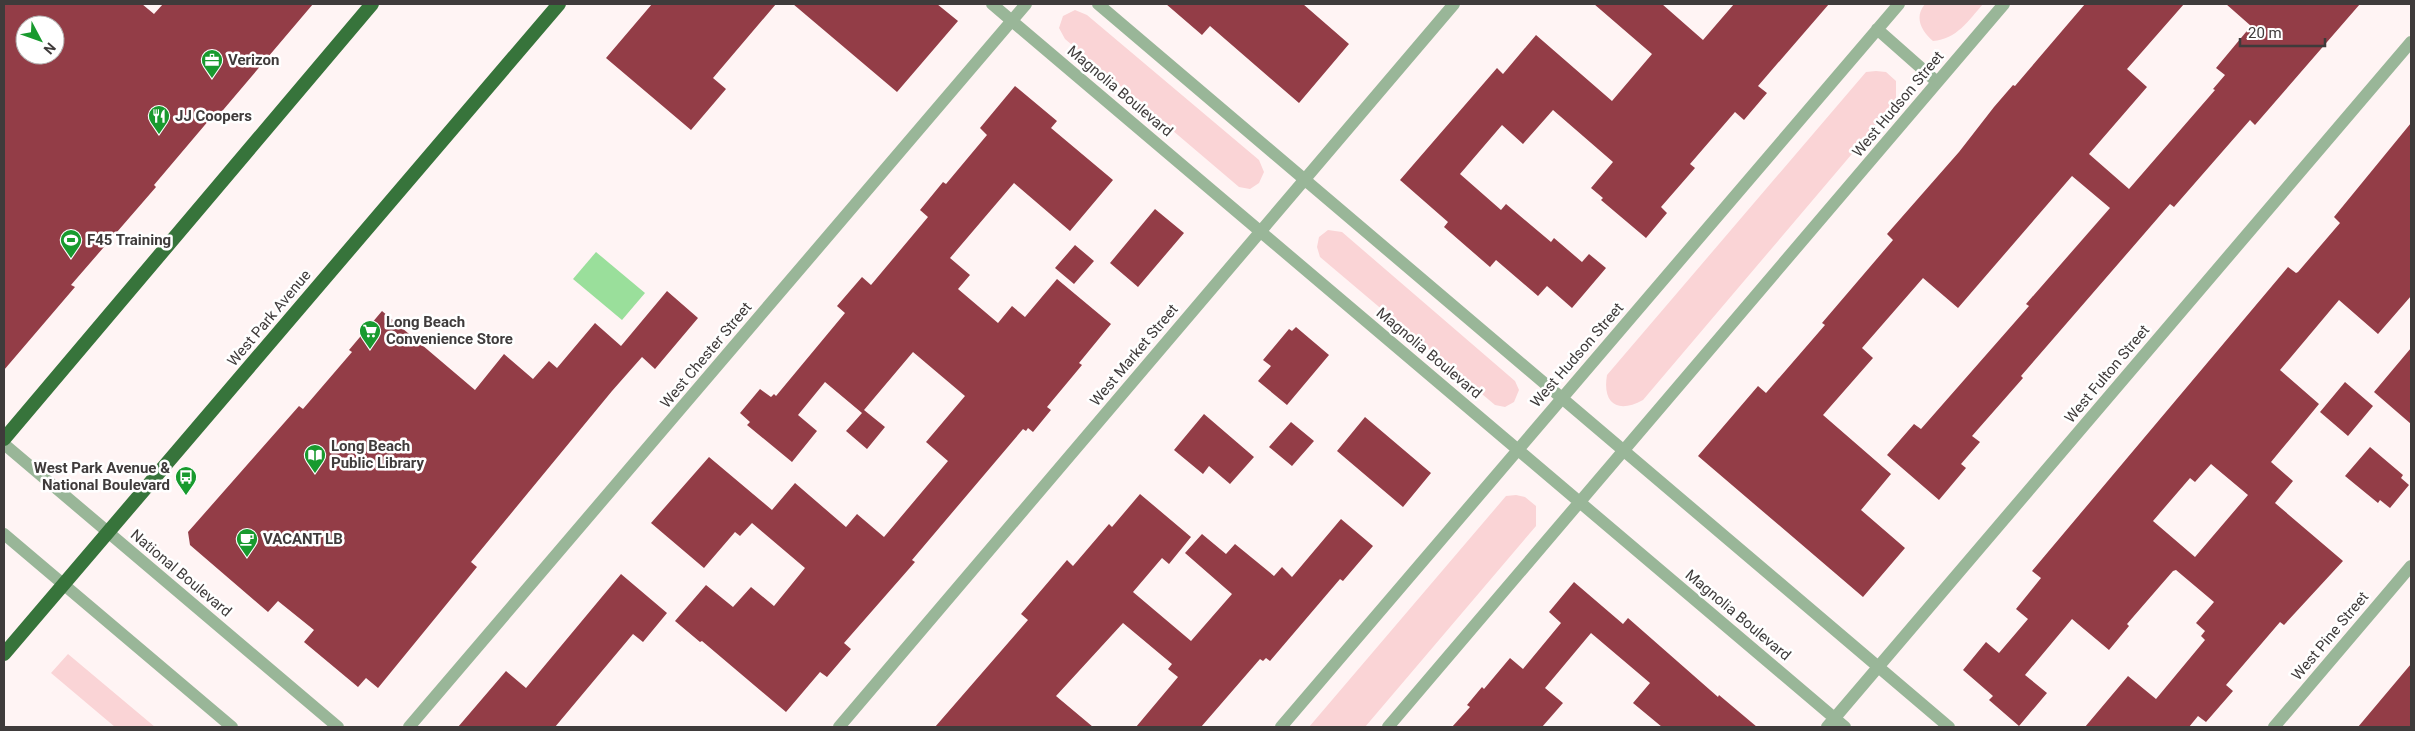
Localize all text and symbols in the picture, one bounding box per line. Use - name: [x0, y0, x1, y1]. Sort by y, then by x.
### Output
- north arrow: [15, 15, 65, 65]
- scale bar: [2240, 15, 2325, 47]
- text: 20 m: [2248, 24, 2282, 42]
- text: N: [41, 40, 59, 58]
- street label: Magnolia Boulevard: [1064, 42, 1176, 140]
- street label: West Hudson Street: [1848, 47, 1948, 161]
- office icon: Verizon: [200, 48, 224, 79]
- place label: Verizon: [228, 51, 279, 69]
- restaurant icon: JJ Coopers: [147, 104, 171, 135]
- place label: JJ Coopers: [175, 107, 252, 125]
- sports icon: F45 Training: [59, 228, 83, 259]
- place label: F45 Training: [87, 231, 171, 249]
- street label: West Park Avenue: [223, 266, 315, 370]
- street label: West Chester Street: [657, 298, 755, 411]
- street label: West Hudson Street: [1527, 299, 1627, 411]
- street label: West Market Street: [1086, 300, 1182, 410]
- street label: Magnolia Boulevard: [1373, 304, 1485, 402]
- place label: Long Beach Convenience Store: [386, 313, 513, 348]
- supermarket icon: Long Beach Convenience Store: [358, 319, 382, 350]
- street label: West Fulton Street: [2061, 321, 2153, 427]
- place label: Long Beach Public Library: [331, 437, 424, 472]
- library icon: Long Beach Public Library: [303, 443, 327, 474]
- place label: West Park Avenue & National Boulevard: [34, 459, 170, 494]
- bus stop icon: West Park Avenue & National Boulevard: [174, 465, 198, 496]
- street label: National Boulevard: [127, 526, 235, 620]
- cafe icon: VACANT LB: [235, 527, 259, 558]
- place label: VACANT LB: [263, 530, 343, 548]
- street label: Magnolia Boulevard: [1682, 566, 1794, 664]
- street label: West Pine Street: [2288, 588, 2372, 684]

